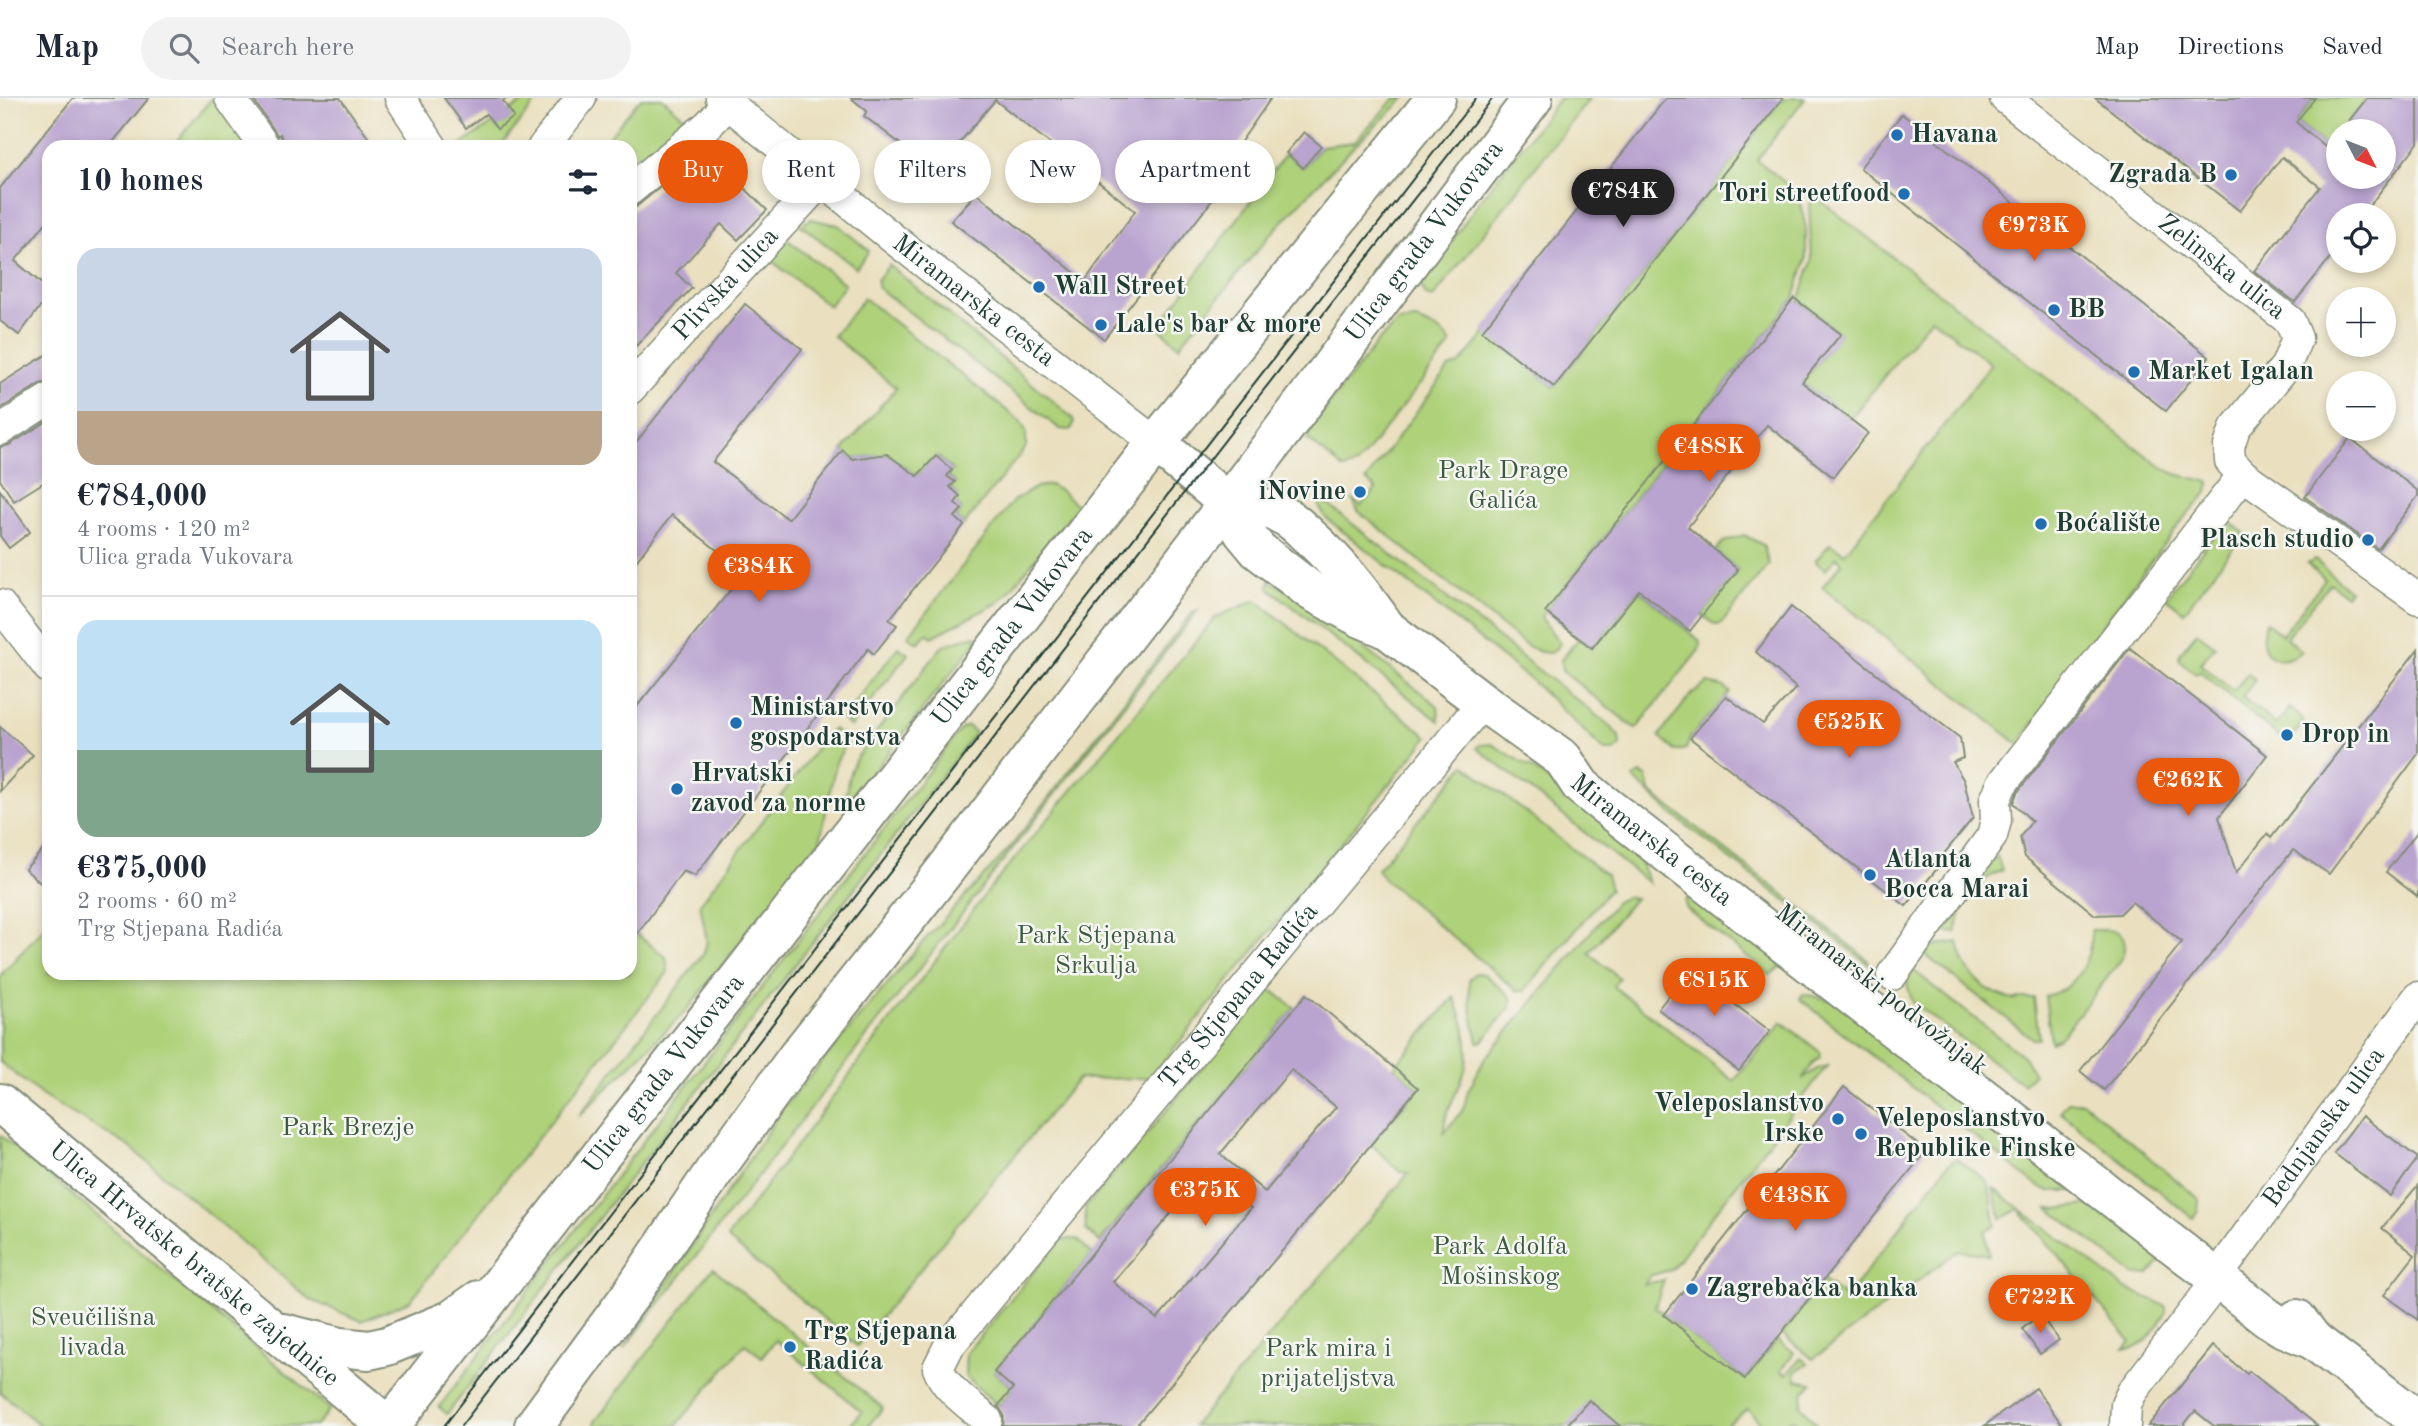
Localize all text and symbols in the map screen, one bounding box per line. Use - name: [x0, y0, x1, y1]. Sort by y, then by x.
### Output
- search box: [141, 17, 631, 80]
- icon: search: [165, 29, 203, 67]
- text: Map: [35, 32, 99, 65]
- text: Search here: [221, 35, 354, 61]
- text: Map: [2095, 36, 2139, 60]
- text: Directions: [2177, 36, 2284, 60]
- text: Saved: [2322, 36, 2383, 60]
- north arrow: [2326, 119, 2396, 189]
- map controls: [2326, 119, 2396, 441]
- place label: Havana: [1911, 122, 1998, 148]
- marker: Havana: [1889, 127, 1905, 143]
- street label: Ulica grada Vukovara: [1341, 136, 1509, 347]
- chip: Buy: [658, 140, 748, 203]
- chip: Rent: [762, 140, 860, 203]
- chip: Filters: [874, 140, 991, 203]
- chip: New: [1005, 140, 1101, 203]
- chip: Apartment: [1115, 140, 1275, 203]
- place label: Zgrada B: [2108, 162, 2217, 188]
- icon: filters: [564, 163, 602, 201]
- text: 10 homes: [77, 167, 203, 197]
- marker: Zgrada B: [2223, 167, 2239, 183]
- pin: €784K: [1574, 170, 1672, 229]
- text: €784K: [1587, 180, 1659, 203]
- place label: Tori streetfood: [1718, 181, 1890, 207]
- marker: Tori streetfood: [1896, 186, 1912, 202]
- button: locate: [2326, 203, 2396, 273]
- pin: €973K: [1985, 204, 2083, 263]
- street label: Zelinska ulica: [2153, 210, 2290, 325]
- text: €973K: [1998, 214, 2070, 237]
- street label: Plivska ulica: [668, 223, 784, 346]
- street label: Miramarska cesta: [887, 230, 1060, 372]
- place label: Wall Street: [1053, 274, 1186, 300]
- marker: Wall Street: [1031, 279, 1047, 295]
- button: +: [2326, 287, 2396, 357]
- icon: home: [277, 293, 403, 419]
- place label: BB: [2068, 297, 2105, 323]
- marker: BB: [2046, 302, 2062, 318]
- place label: Lale's bar & more: [1115, 312, 1321, 338]
- marker: Lale's bar & more: [1093, 317, 1109, 333]
- place label: Market Igalan: [2148, 359, 2314, 385]
- marker: Market Igalan: [2126, 364, 2142, 380]
- button: −: [2326, 371, 2396, 441]
- pin: €488K: [1660, 424, 1758, 484]
- text: €488K: [1673, 435, 1745, 458]
- park label: Park Drage Galića: [1438, 458, 1568, 514]
- place label: iNovine: [1259, 479, 1346, 505]
- text: €784,000: [77, 482, 207, 512]
- marker: iNovine: [1352, 484, 1368, 500]
- place label: Boćalište: [2055, 511, 2161, 537]
- marker: Boćalište: [2033, 516, 2049, 532]
- text: 4 rooms · 120 m²: [77, 518, 250, 541]
- street label: Ulica grada Vukovara: [927, 522, 1098, 731]
- place label: Plasch studio: [2200, 527, 2354, 553]
- marker: Plasch studio: [2360, 532, 2376, 548]
- pin: €384K: [710, 545, 808, 604]
- text: Ulica grada Vukovara: [77, 546, 293, 569]
- text: €384K: [723, 555, 795, 578]
- icon: home: [277, 665, 403, 791]
- place label: Ministarstvo gospodarstva: [750, 695, 901, 751]
- pin: €525K: [1800, 700, 1898, 760]
- text: €525K: [1813, 711, 1885, 734]
- marker: Ministarstvo gospodarstva: [728, 715, 744, 731]
- place label: Drop in: [2301, 722, 2389, 748]
- marker: Drop in: [2279, 727, 2295, 743]
- pin: €262K: [2139, 758, 2237, 818]
- place label: Hrvatski zavod za norme: [691, 761, 866, 817]
- street label: Miramarska cesta: [1565, 769, 1737, 912]
- text: €262K: [2152, 769, 2224, 792]
- marker: Hrvatski zavod za norme: [669, 781, 685, 797]
- place label: Atlanta Bocca Marai: [1884, 847, 2029, 903]
- text: €375,000: [77, 854, 207, 884]
- marker: Atlanta Bocca Marai: [1862, 867, 1878, 883]
- text: 2 rooms · 60 m²: [77, 890, 237, 913]
- street label: Trg Stjepana Radića: [1155, 898, 1323, 1094]
- street label: Miramarski podvožnjak: [1770, 899, 1992, 1081]
- text: Trg Stjepana Radića: [77, 918, 283, 941]
- park label: Park Stjepana Srkulja: [1016, 923, 1176, 979]
- pin: €815K: [1665, 958, 1763, 1018]
- text: €815K: [1678, 969, 1750, 992]
- street label: Ulica grada Vukovara: [579, 970, 750, 1179]
- street label: Bednjanska ulica: [2258, 1043, 2390, 1212]
- place label: Veleposlanstvo Irske: [1654, 1091, 1824, 1147]
- place label: Veleposlanstvo Republike Finske: [1875, 1106, 2076, 1162]
- marker: Veleposlanstvo Irske: [1830, 1111, 1846, 1127]
- park label: Park Brezje: [281, 1115, 415, 1141]
- marker: Veleposlanstvo Republike Finske: [1853, 1126, 1869, 1142]
- street label: Ulica Hrvatske bratske zajednice: [44, 1136, 344, 1392]
- pin: €375K: [1156, 1168, 1254, 1228]
- pin: €438K: [1746, 1174, 1844, 1233]
- text: €375K: [1169, 1179, 1241, 1202]
- text: €438K: [1759, 1184, 1831, 1207]
- park label: Park Adolfa Mošinskog: [1432, 1234, 1568, 1290]
- place label: Zagrebačka banka: [1706, 1276, 1917, 1302]
- pin: €722K: [1991, 1276, 2089, 1335]
- marker: Zagrebačka banka: [1684, 1281, 1700, 1297]
- text: €722K: [2004, 1286, 2076, 1309]
- park label: Sveučilišna livada: [30, 1305, 156, 1361]
- place label: Trg Stjepana Radića: [804, 1319, 957, 1375]
- park label: Park mira i prijateljstva: [1261, 1336, 1396, 1392]
- marker: Trg Stjepana Radića: [782, 1339, 798, 1355]

